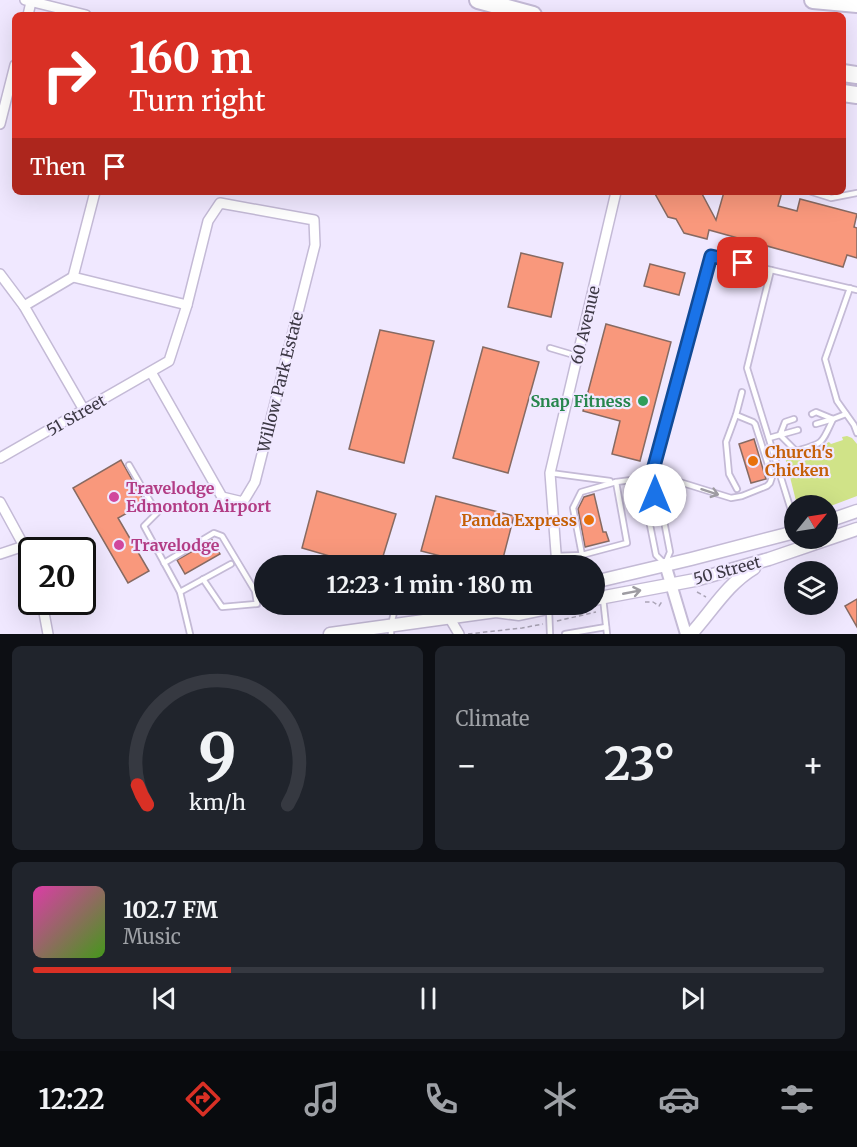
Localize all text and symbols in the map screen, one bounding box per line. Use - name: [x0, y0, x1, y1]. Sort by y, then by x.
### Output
- text: 160 m: [129, 32, 253, 84]
- icon: right: [30, 36, 108, 114]
- text: Turn right: [129, 84, 266, 118]
- icon: arrive: [98, 150, 131, 183]
- text: Then: [30, 153, 86, 181]
- pin: [717, 237, 768, 288]
- icon: arrive: [726, 246, 759, 279]
- street label: 60 Avenue: [566, 284, 604, 366]
- street label: Willow Park Estate: [253, 310, 307, 455]
- street label: 51 Street: [43, 390, 110, 440]
- place label: Snap Fitness: [530, 391, 631, 411]
- marker: Snap Fitness: [636, 394, 650, 408]
- place label: Church's Chicken: [765, 442, 833, 480]
- marker: Church's Chicken: [746, 454, 760, 468]
- position arrow: [623, 463, 687, 527]
- place label: Travelodge Edmonton Airport: [126, 478, 272, 516]
- one-way arrow: [700, 487, 719, 498]
- marker: Travelodge Edmonton Airport: [107, 490, 121, 504]
- north arrow: [784, 495, 838, 549]
- map controls: [784, 495, 838, 615]
- place label: Panda Express: [461, 510, 577, 530]
- marker: Panda Express: [582, 513, 596, 527]
- place label: Travelodge: [131, 535, 220, 555]
- speed limit sign: 20: [18, 537, 96, 615]
- marker: Travelodge: [112, 538, 126, 552]
- street label: 50 Street: [691, 551, 764, 589]
- button: layers: [784, 561, 838, 615]
- text: 12:23 · 1 min · 180 m: [326, 571, 533, 599]
- one-way arrow: [622, 586, 642, 597]
- text: Climate: [456, 706, 530, 731]
- text: 9: [198, 718, 237, 796]
- text: 23°: [604, 736, 675, 792]
- text: −: [456, 745, 478, 786]
- text: +: [802, 745, 824, 786]
- text: km/h: [189, 789, 246, 816]
- text: 102.7 FM: [123, 896, 218, 924]
- text: Music: [123, 924, 181, 949]
- icon: previous: [148, 982, 181, 1015]
- icon: pause: [412, 982, 445, 1015]
- icon: next: [676, 982, 709, 1015]
- icon: directions: [182, 1078, 224, 1120]
- icon: music: [301, 1078, 343, 1120]
- icon: phone: [420, 1078, 462, 1120]
- icon: climate: [539, 1078, 581, 1120]
- icon: car: [658, 1078, 700, 1120]
- icon: filters: [776, 1078, 818, 1120]
- text: 12:22: [38, 1082, 105, 1116]

